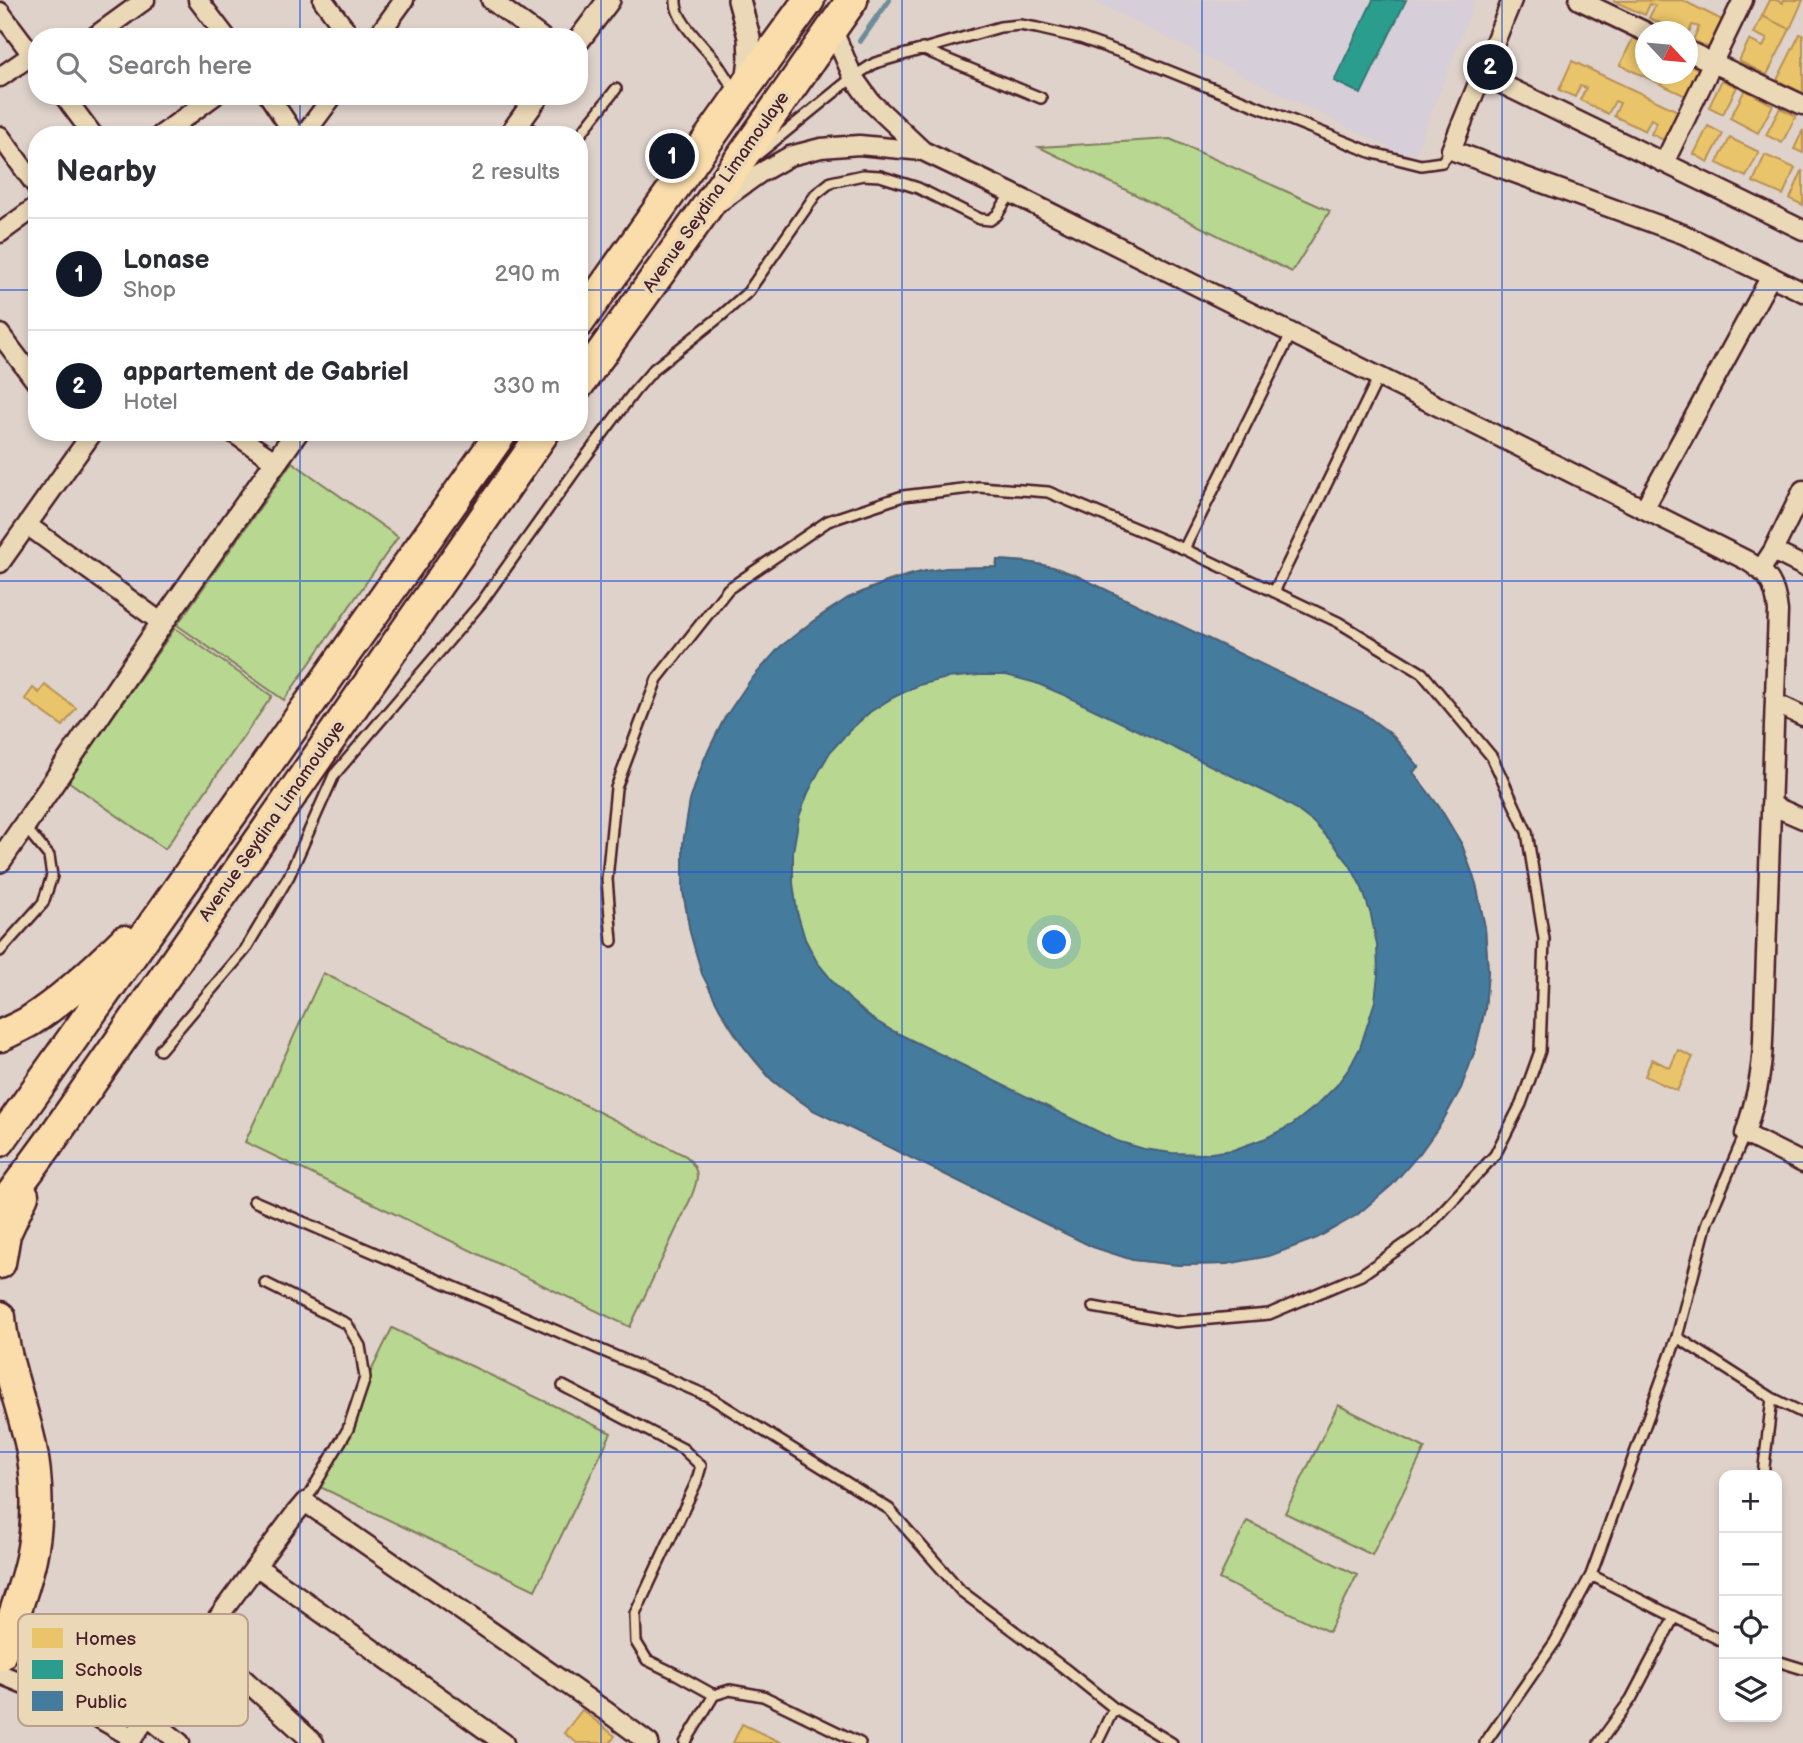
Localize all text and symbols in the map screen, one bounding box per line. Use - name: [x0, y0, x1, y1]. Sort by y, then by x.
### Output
- north arrow: [1635, 21, 1698, 84]
- search box: [28, 28, 588, 105]
- pin: 2: [1467, 41, 1513, 93]
- icon: search: [52, 48, 90, 86]
- text: Search here: [108, 51, 252, 82]
- street label: Avenue Seydina Limamoulaye: [639, 87, 794, 296]
- pin: 1: [649, 130, 695, 182]
- text: Nearby: [56, 154, 156, 190]
- text: 2 results: [471, 158, 560, 186]
- text: Lonase: [123, 245, 210, 276]
- text: 1: [74, 260, 84, 288]
- text: 290 m: [494, 260, 560, 288]
- text: Shop: [123, 276, 176, 304]
- text: appartement de Gabriel: [123, 357, 409, 388]
- text: 2: [72, 372, 86, 400]
- text: 330 m: [493, 372, 560, 400]
- text: Hotel: [123, 388, 178, 416]
- street label: Avenue Seydina Limamoulaye: [195, 716, 350, 925]
- your location: [1037, 925, 1071, 959]
- map controls: [1719, 1470, 1782, 1722]
- button: +: [1719, 1470, 1782, 1533]
- button: −: [1719, 1533, 1782, 1596]
- button: locate: [1719, 1596, 1782, 1659]
- legend: [18, 1614, 248, 1726]
- text: Homes: [75, 1628, 136, 1651]
- text: Schools: [75, 1659, 142, 1682]
- button: layers: [1719, 1659, 1782, 1722]
- text: Public: [75, 1691, 127, 1714]

